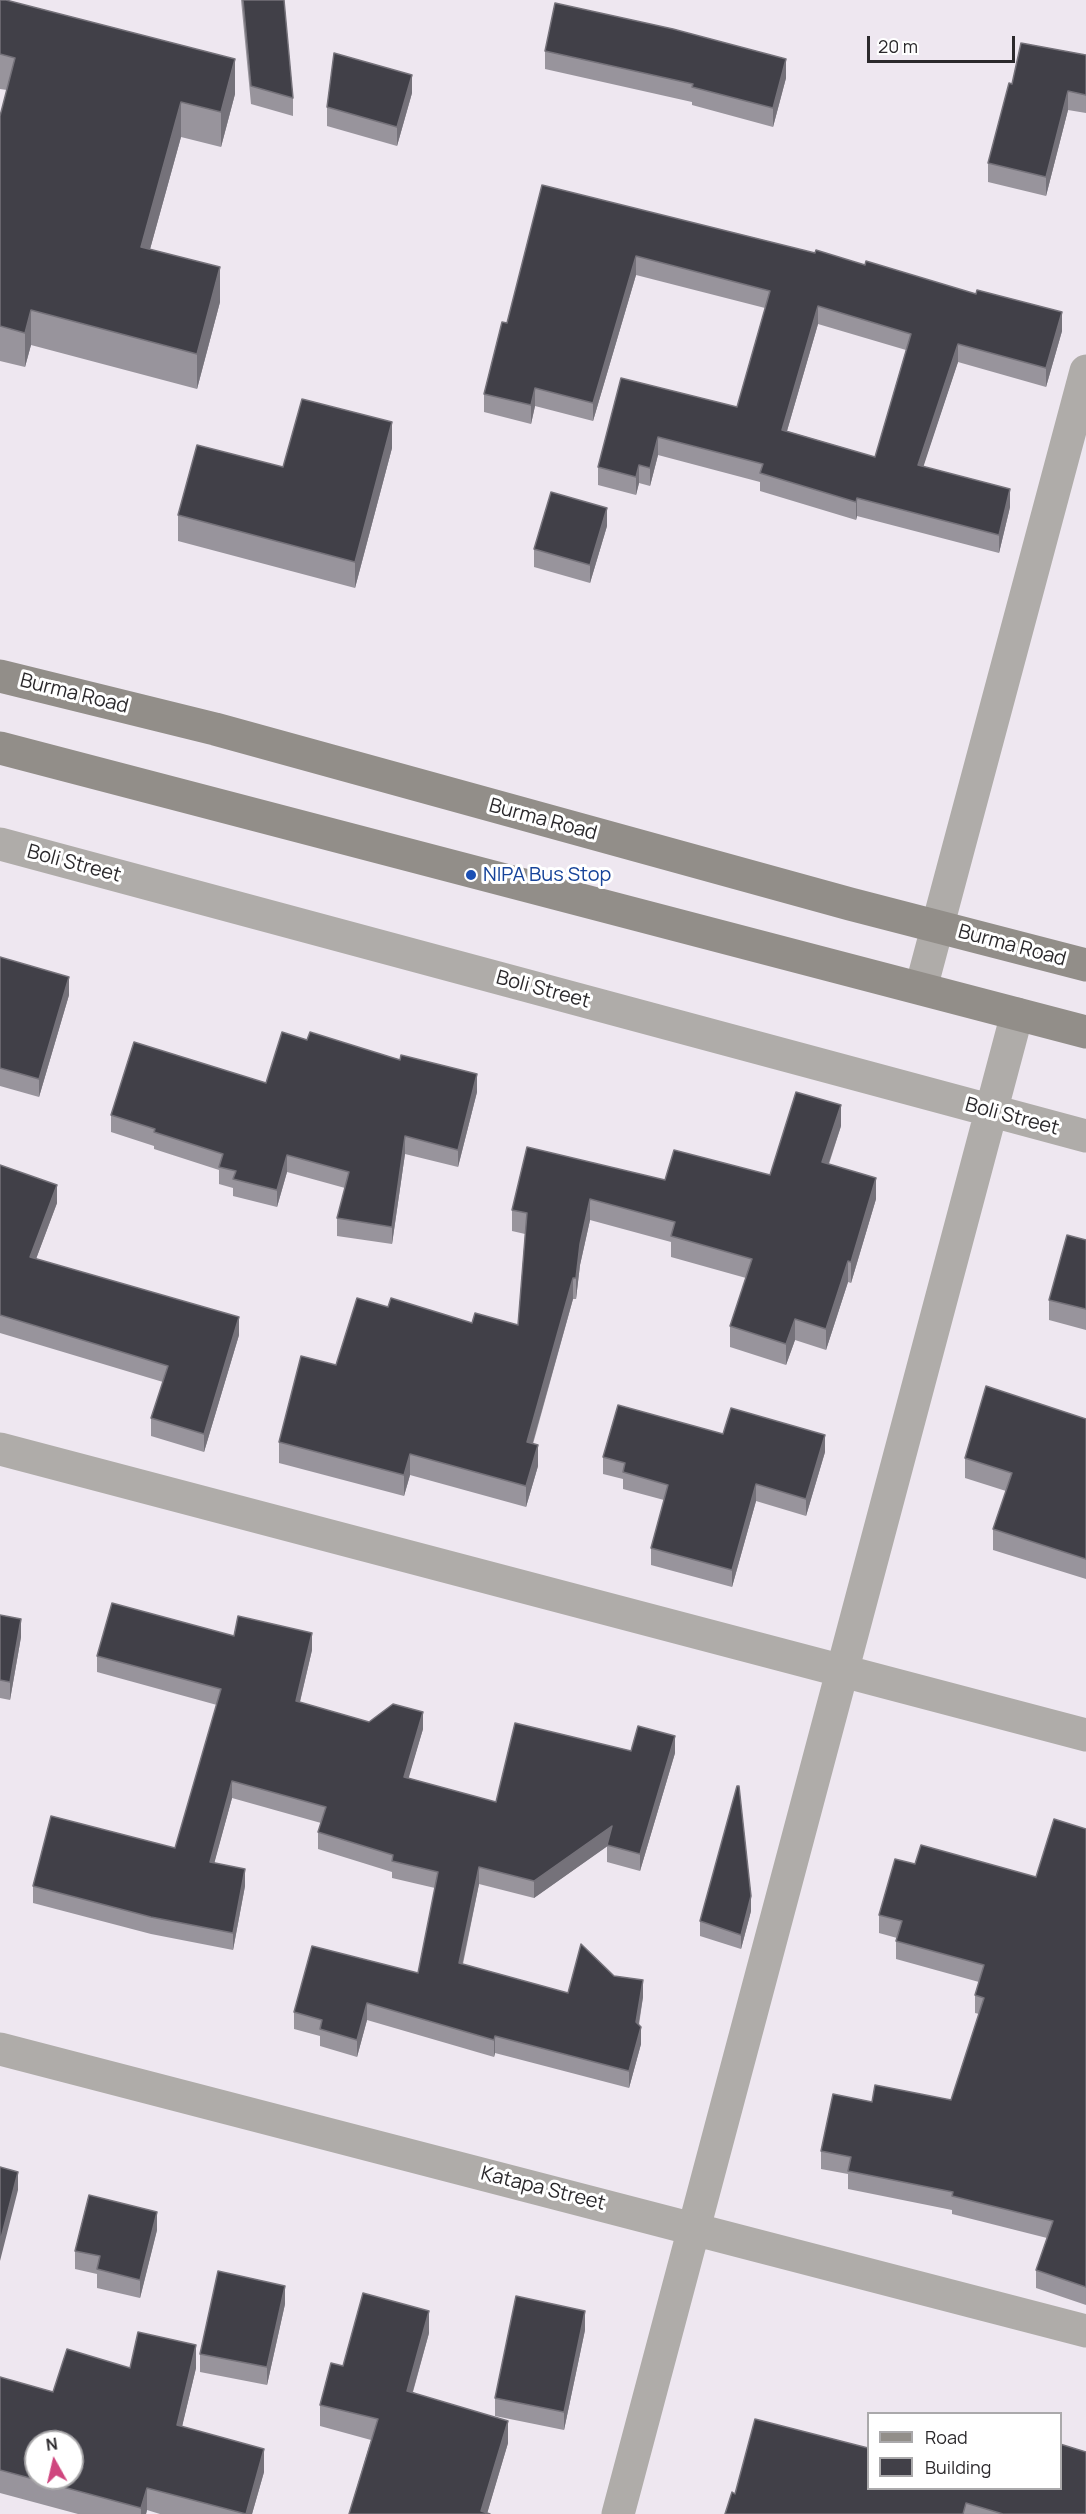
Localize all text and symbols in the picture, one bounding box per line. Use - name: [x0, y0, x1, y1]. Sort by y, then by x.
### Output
- scale bar: [870, 24, 1018, 62]
- text: 20 m: [878, 34, 918, 58]
- street label: Burma Road: [17, 669, 131, 719]
- street label: Burma Road: [486, 794, 600, 846]
- street label: Boli Street: [24, 840, 124, 888]
- place label: NIPA Bus Stop: [483, 863, 611, 887]
- marker: NIPA Bus Stop: [464, 868, 478, 882]
- street label: Burma Road: [955, 920, 1069, 972]
- street label: Boli Street: [493, 966, 593, 1014]
- street label: Boli Street: [962, 1093, 1062, 1141]
- street label: Katapa Street: [478, 2162, 608, 2216]
- legend: [867, 2412, 1062, 2490]
- text: Road: [925, 2425, 968, 2449]
- north arrow: [24, 2430, 84, 2490]
- text: N: [45, 2432, 59, 2456]
- text: Building: [925, 2455, 991, 2479]

